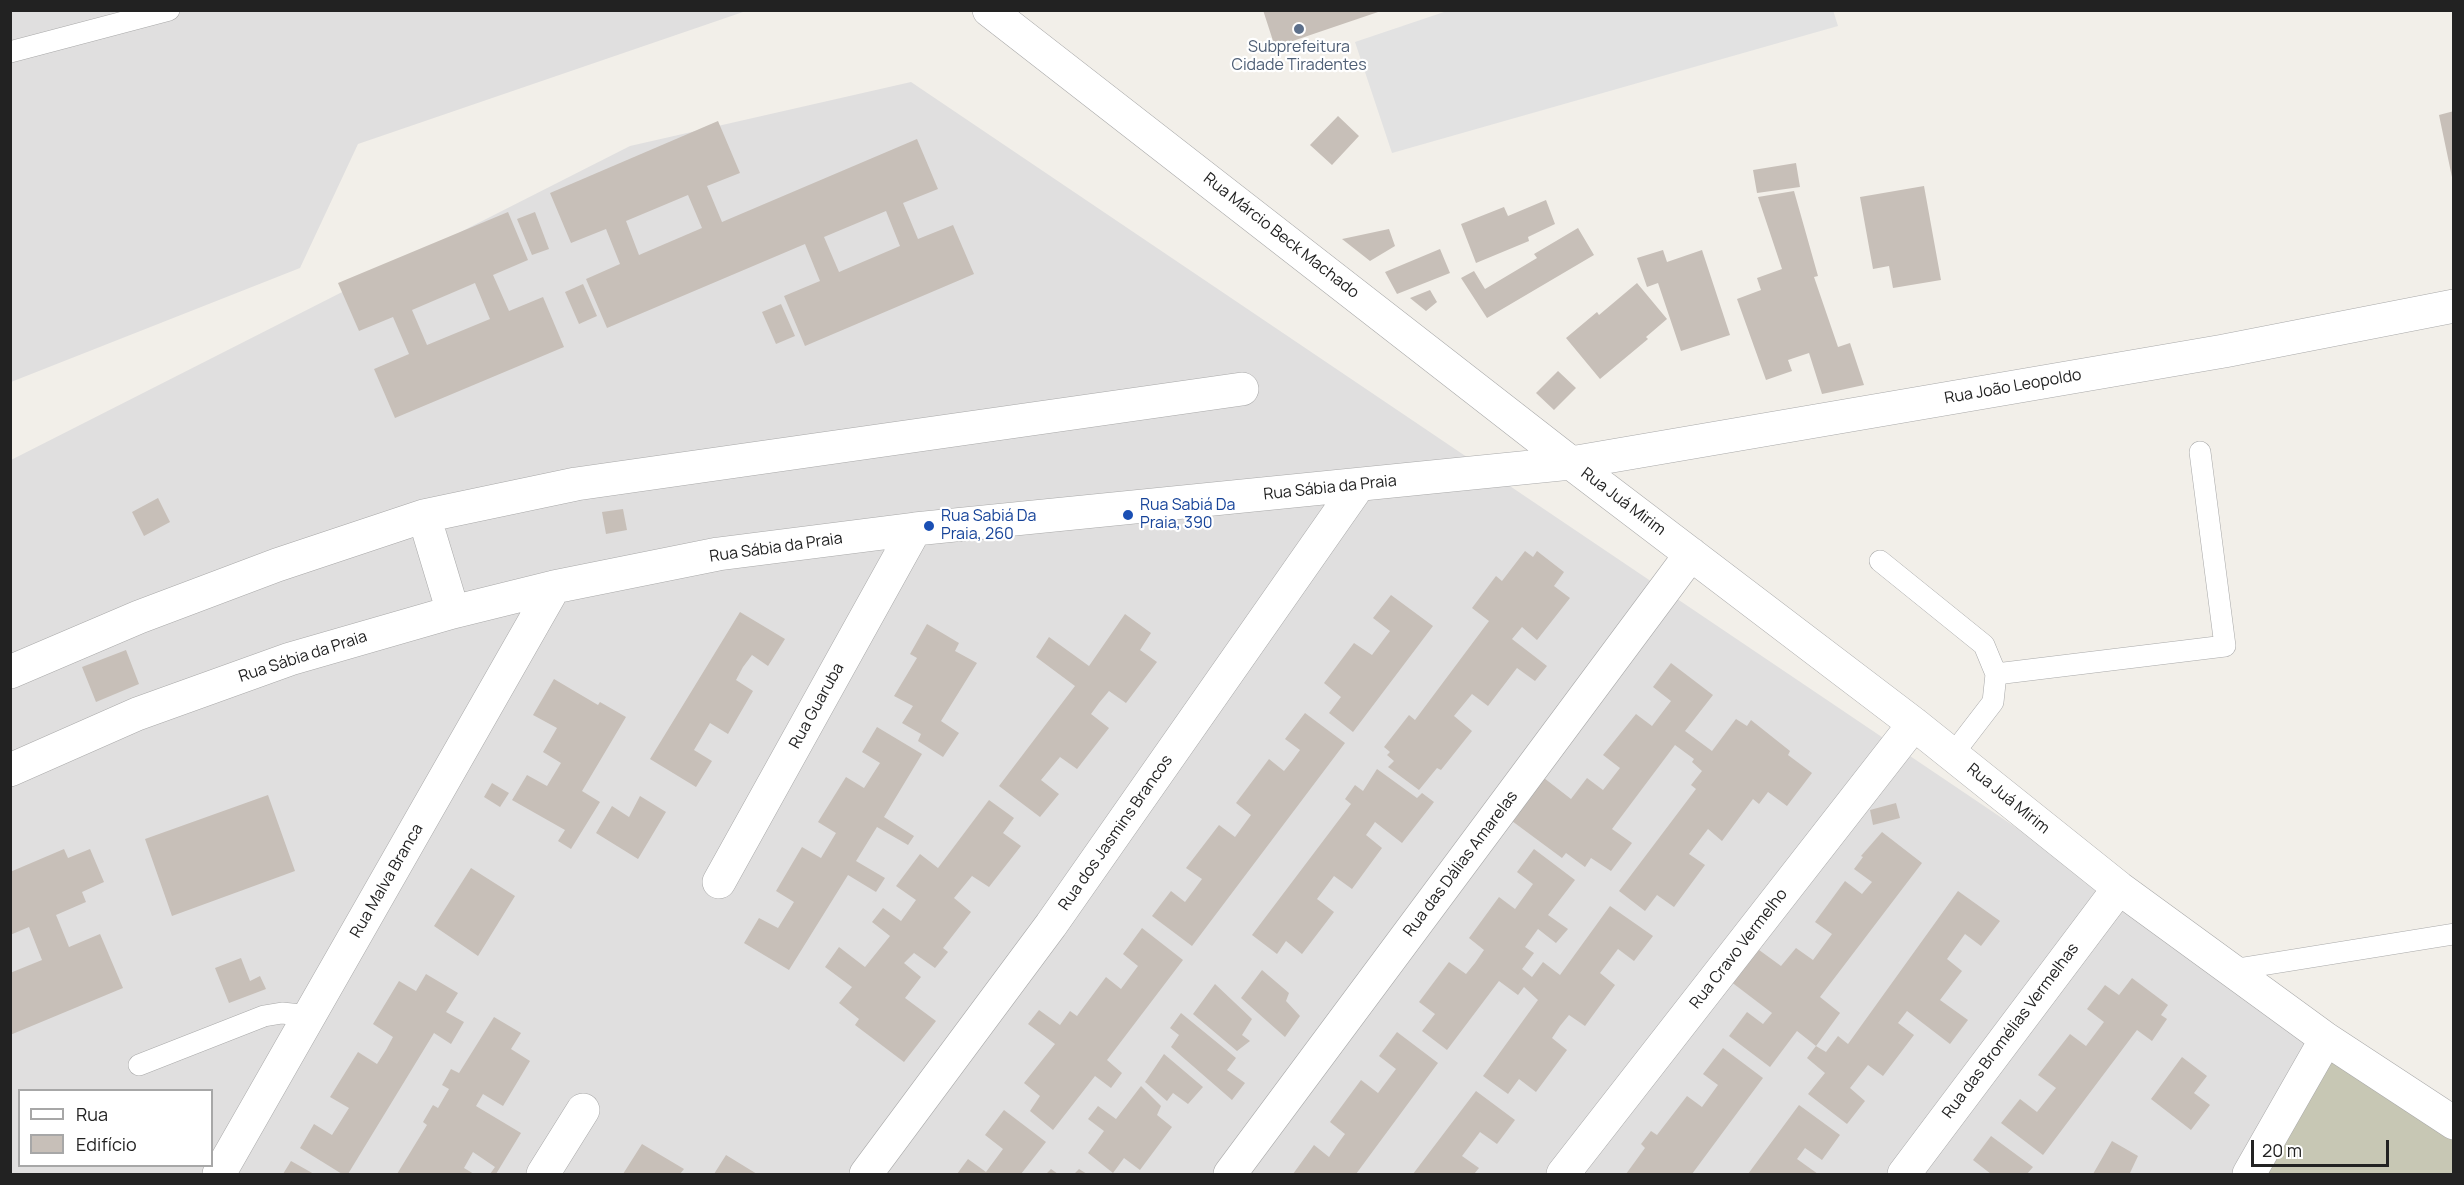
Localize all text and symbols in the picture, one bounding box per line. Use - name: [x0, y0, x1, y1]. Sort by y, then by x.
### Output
- marker: Subprefeitura Cidade Tiradentes: [1292, 22, 1306, 36]
- place label: Subprefeitura Cidade Tiradentes: [1231, 38, 1367, 76]
- street label: Rua Márcio Beck Machado: [1199, 169, 1363, 303]
- street label: Rua João Leopoldo: [1943, 366, 2083, 408]
- street label: Rua Juá Mirim: [1577, 464, 1669, 540]
- street label: Rua Sábia da Praia: [1262, 471, 1398, 505]
- place label: Rua Sabiá Da Praia, 390: [1140, 496, 1235, 534]
- place label: Rua Sabiá Da Praia, 260: [941, 507, 1036, 545]
- marker: Rua Sabiá Da Praia, 390: [1121, 508, 1135, 522]
- marker: Rua Sabiá Da Praia, 260: [922, 519, 936, 533]
- street label: Rua Sábia da Praia: [708, 529, 844, 567]
- street label: Rua Sábia da Praia: [236, 627, 370, 687]
- street label: Rua Guaruba: [786, 660, 848, 752]
- street label: Rua dos Jasmins Brancos: [1055, 752, 1177, 914]
- street label: Rua Juá Mirim: [1963, 760, 2053, 838]
- street label: Rua das Dálias Amarelas: [1400, 787, 1522, 941]
- street label: Rua Malva Branca: [346, 820, 428, 942]
- street label: Rua Cravo Vermelho: [1686, 885, 1792, 1013]
- street label: Rua das Bromélias Vermelhas: [1939, 940, 2083, 1122]
- legend: [18, 1089, 213, 1167]
- text: Rua: [76, 1102, 108, 1126]
- scale bar: [2254, 1128, 2392, 1166]
- text: Edifício: [76, 1132, 137, 1156]
- text: 20 m: [2262, 1138, 2302, 1162]

